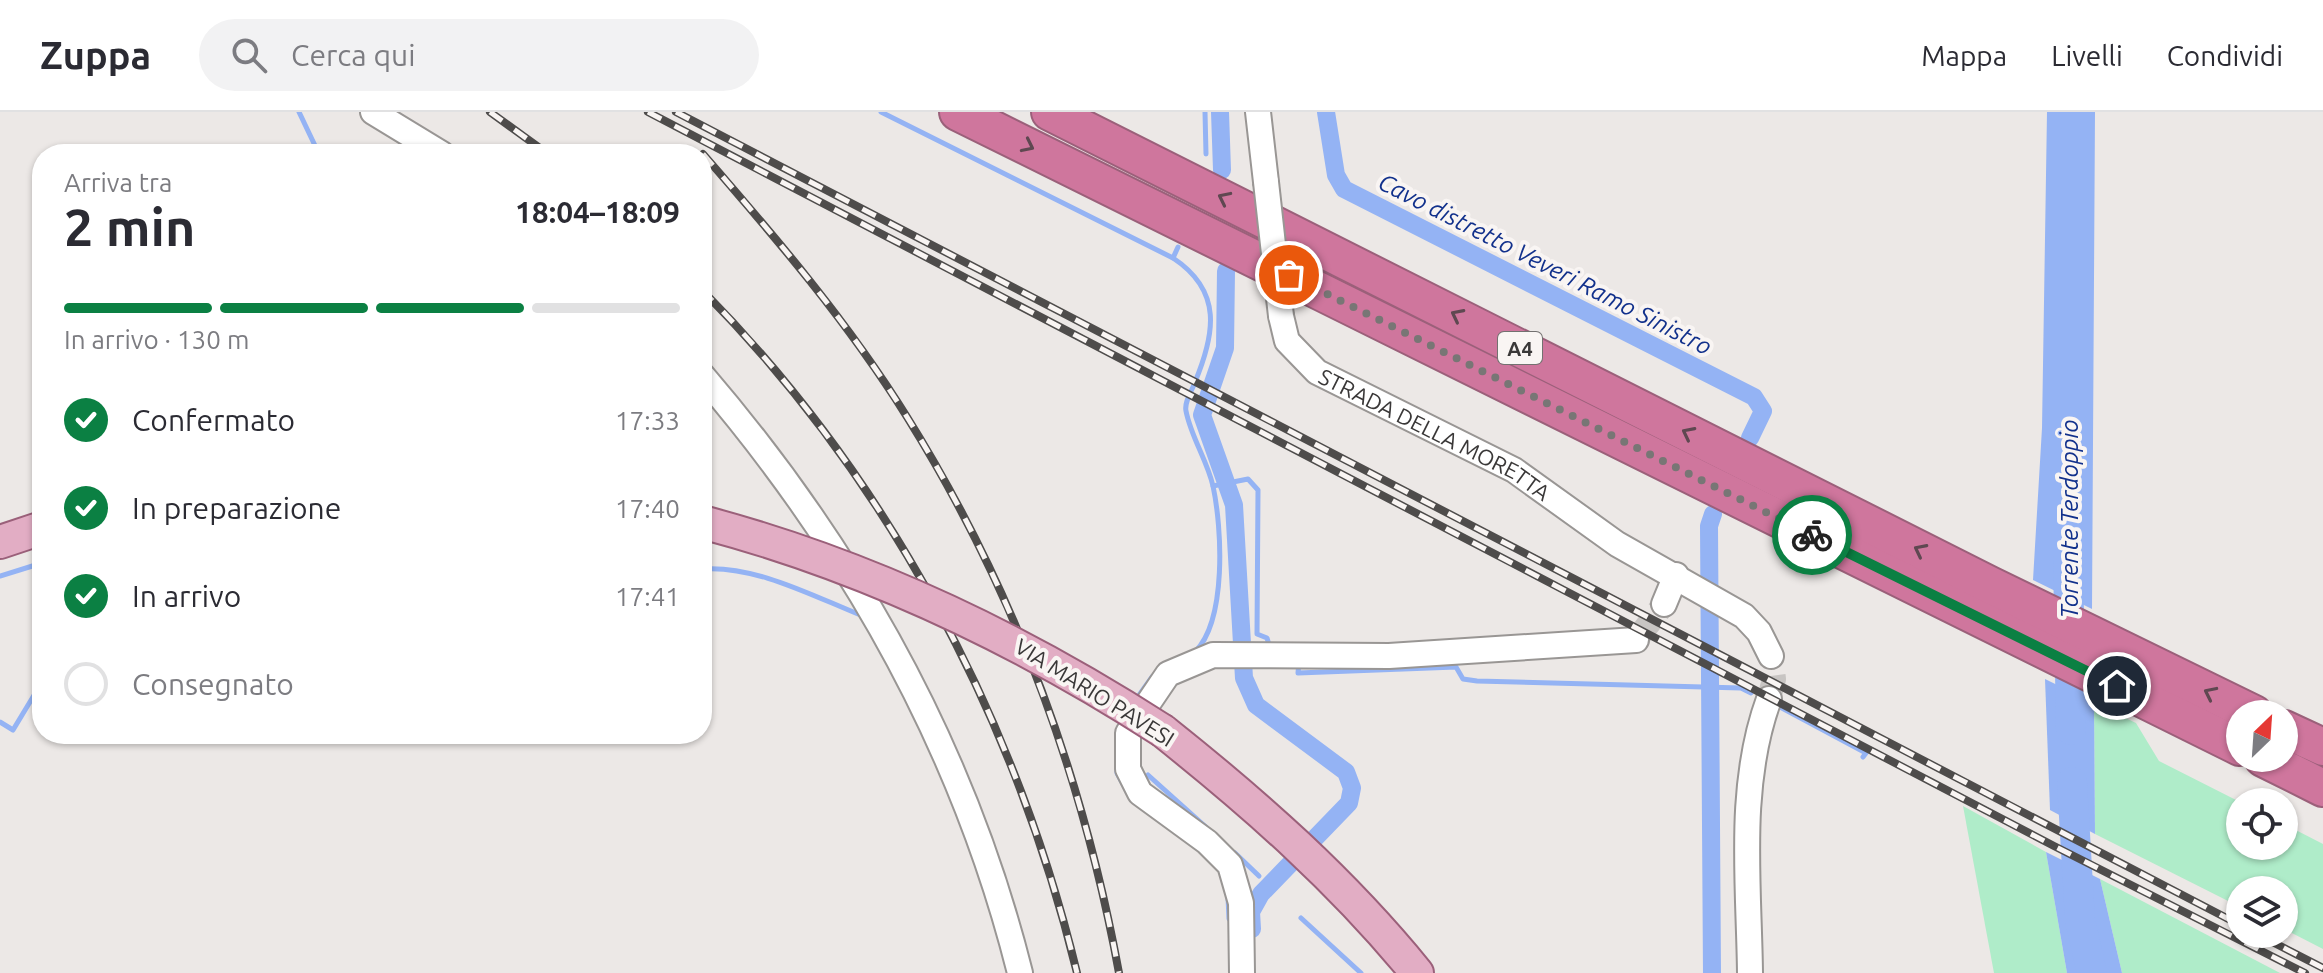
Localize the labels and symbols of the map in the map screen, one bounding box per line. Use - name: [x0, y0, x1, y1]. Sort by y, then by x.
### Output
- one-way arrow: [1019, 137, 1034, 152]
- water label: Cavo distretto Veveri Ramo Sinistro: [1374, 168, 1716, 360]
- one-way arrow: [1218, 192, 1233, 208]
- pin: [1255, 241, 1323, 309]
- one-way arrow: [1450, 310, 1465, 325]
- road number: A4: [1498, 332, 1542, 364]
- street label: STRADA DELLA MORETTA: [1315, 363, 1556, 505]
- water label: Torrente Terdoppio: [2056, 420, 2083, 618]
- one-way arrow: [1682, 427, 1697, 443]
- courier: [1772, 495, 1852, 575]
- one-way arrow: [1914, 545, 1929, 560]
- street label: VIA MARIO PAVESI: [1011, 633, 1179, 751]
- pin: [2083, 652, 2151, 720]
- one-way arrow: [2204, 687, 2219, 703]
- north arrow: [2226, 700, 2298, 772]

